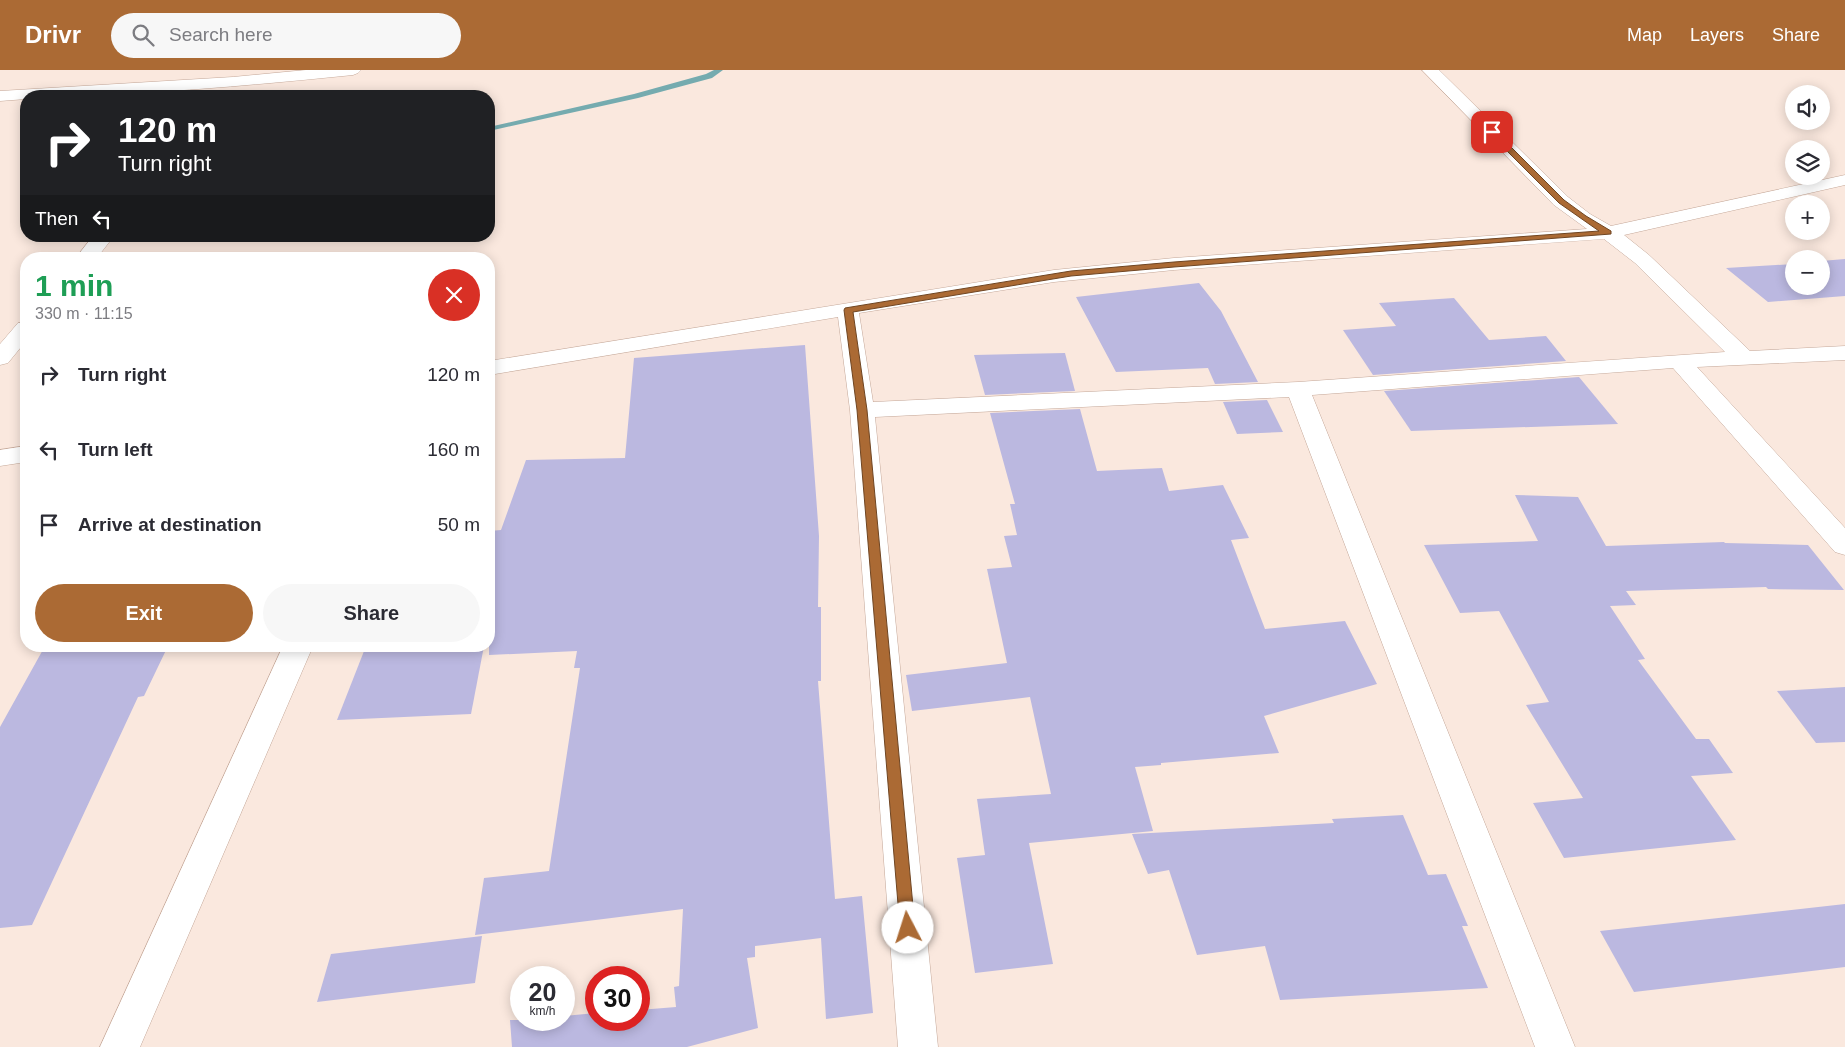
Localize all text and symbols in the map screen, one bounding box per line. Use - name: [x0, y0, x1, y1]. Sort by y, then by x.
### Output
- search box: [111, 13, 461, 58]
- text: Drivr: [25, 21, 81, 48]
- icon: search: [129, 21, 157, 49]
- text: Search here: [169, 24, 273, 45]
- text: Map: [1627, 25, 1662, 45]
- text: Layers: [1690, 25, 1744, 45]
- text: Share: [1772, 25, 1820, 45]
- map controls: [1785, 85, 1830, 295]
- button: sound: [1785, 85, 1830, 130]
- icon: right: [35, 110, 100, 175]
- text: 120 m: [118, 110, 217, 149]
- pin: [1471, 111, 1513, 153]
- icon: arrive: [1478, 118, 1506, 146]
- button: layers: [1785, 140, 1830, 185]
- text: Turn right: [118, 151, 211, 176]
- button: +: [1785, 195, 1830, 240]
- icon: left: [88, 205, 116, 233]
- text: Then: [35, 208, 78, 229]
- button: −: [1785, 250, 1830, 295]
- text: 1 min: [35, 269, 113, 302]
- button: close: [428, 269, 480, 321]
- text: 330 m · 11:15: [35, 305, 133, 322]
- icon: right: [35, 361, 63, 389]
- text: Turn right: [78, 364, 166, 385]
- text: 120 m: [427, 364, 480, 385]
- icon: left: [35, 436, 63, 464]
- text: Turn left: [78, 439, 153, 460]
- text: 160 m: [427, 439, 480, 460]
- icon: arrive: [35, 511, 63, 539]
- text: Arrive at destination: [78, 514, 262, 535]
- text: 50 m: [438, 514, 480, 535]
- button: Exit: [35, 584, 253, 642]
- button: Share: [263, 584, 480, 642]
- position arrow: [881, 901, 933, 953]
- speed limit sign: 30: [585, 966, 650, 1031]
- text: 20: [529, 978, 556, 1006]
- text: km/h: [529, 1004, 556, 1018]

